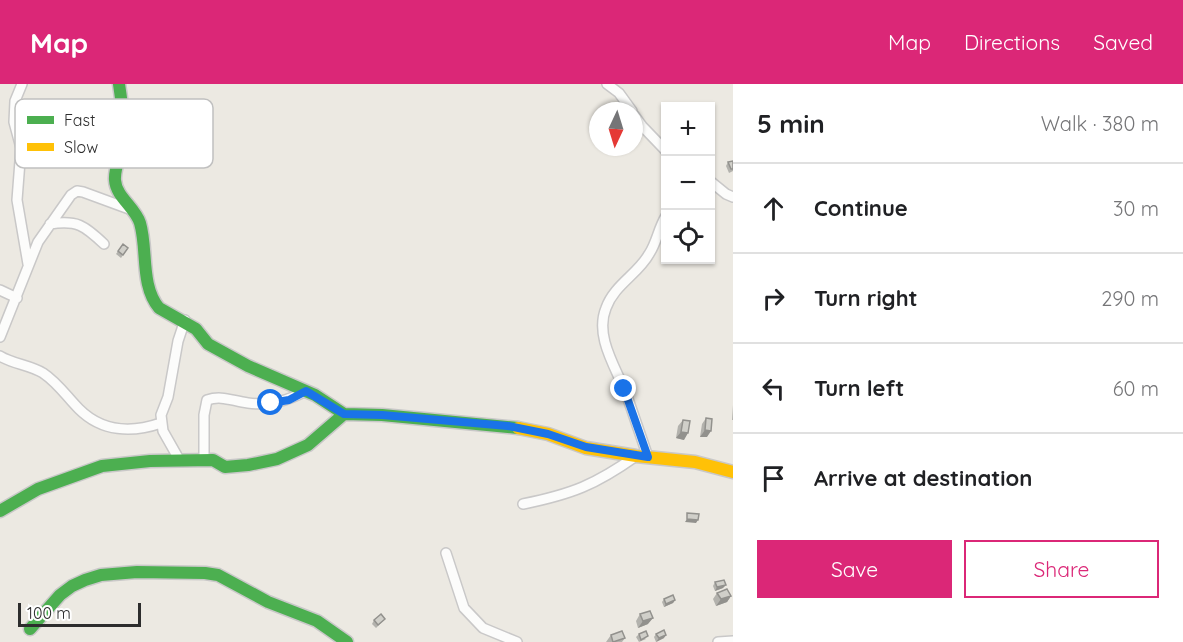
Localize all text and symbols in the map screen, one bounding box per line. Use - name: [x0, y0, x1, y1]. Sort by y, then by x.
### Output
- text: Map: [30, 25, 88, 60]
- text: Map: [888, 29, 931, 55]
- text: Directions: [964, 29, 1060, 55]
- text: Saved: [1093, 29, 1153, 55]
- legend: [15, 99, 213, 168]
- north arrow: [589, 102, 643, 156]
- map controls: [661, 102, 715, 264]
- button: +: [661, 102, 715, 156]
- text: 5 min: [757, 107, 825, 140]
- text: Fast: [64, 110, 95, 130]
- text: Walk · 380 m: [1041, 111, 1159, 136]
- text: Slow: [64, 137, 98, 157]
- button: −: [661, 156, 715, 210]
- icon: ahead: [757, 192, 790, 225]
- text: Continue: [814, 194, 908, 222]
- text: 30 m: [1113, 196, 1159, 221]
- button: locate: [661, 210, 715, 264]
- icon: right: [757, 282, 790, 315]
- text: Turn right: [814, 284, 918, 312]
- text: 290 m: [1101, 286, 1159, 311]
- icon: left: [757, 372, 790, 405]
- text: Turn left: [814, 374, 904, 402]
- route end: [610, 375, 636, 401]
- text: 60 m: [1113, 376, 1159, 401]
- route start: [257, 389, 283, 415]
- icon: arrive: [757, 462, 790, 495]
- text: Arrive at destination: [814, 464, 1032, 492]
- button: Save: [757, 540, 952, 598]
- button: Share: [964, 540, 1159, 598]
- scale bar: [18, 600, 141, 628]
- text: 100 m: [27, 603, 71, 623]

